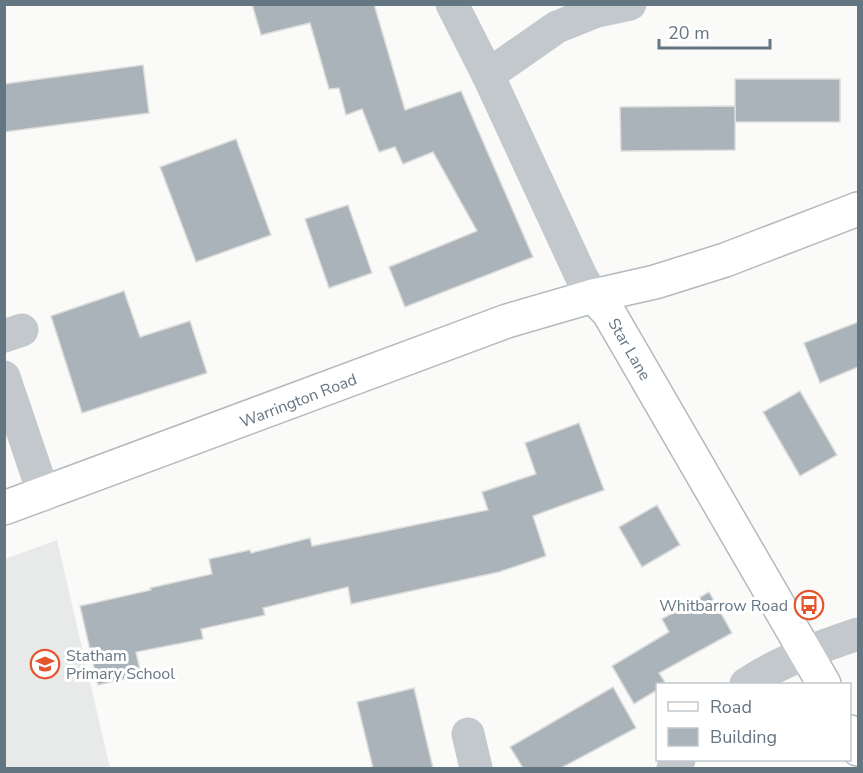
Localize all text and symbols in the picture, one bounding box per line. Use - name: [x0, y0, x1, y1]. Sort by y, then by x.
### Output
- scale bar: [659, 12, 770, 50]
- text: 20 m: [668, 21, 710, 45]
- street label: Star Lane: [602, 314, 656, 385]
- street label: Warrington Road: [237, 369, 360, 433]
- bus stop icon: Whitbarrow Road: [793, 589, 825, 621]
- place label: Whitbarrow Road: [659, 595, 788, 617]
- place label: Statham Primary School: [66, 645, 175, 685]
- school or university icon: Statham Primary School: [29, 648, 61, 680]
- legend: [656, 683, 851, 761]
- text: Road: [710, 695, 752, 719]
- text: Building: [710, 725, 777, 749]

